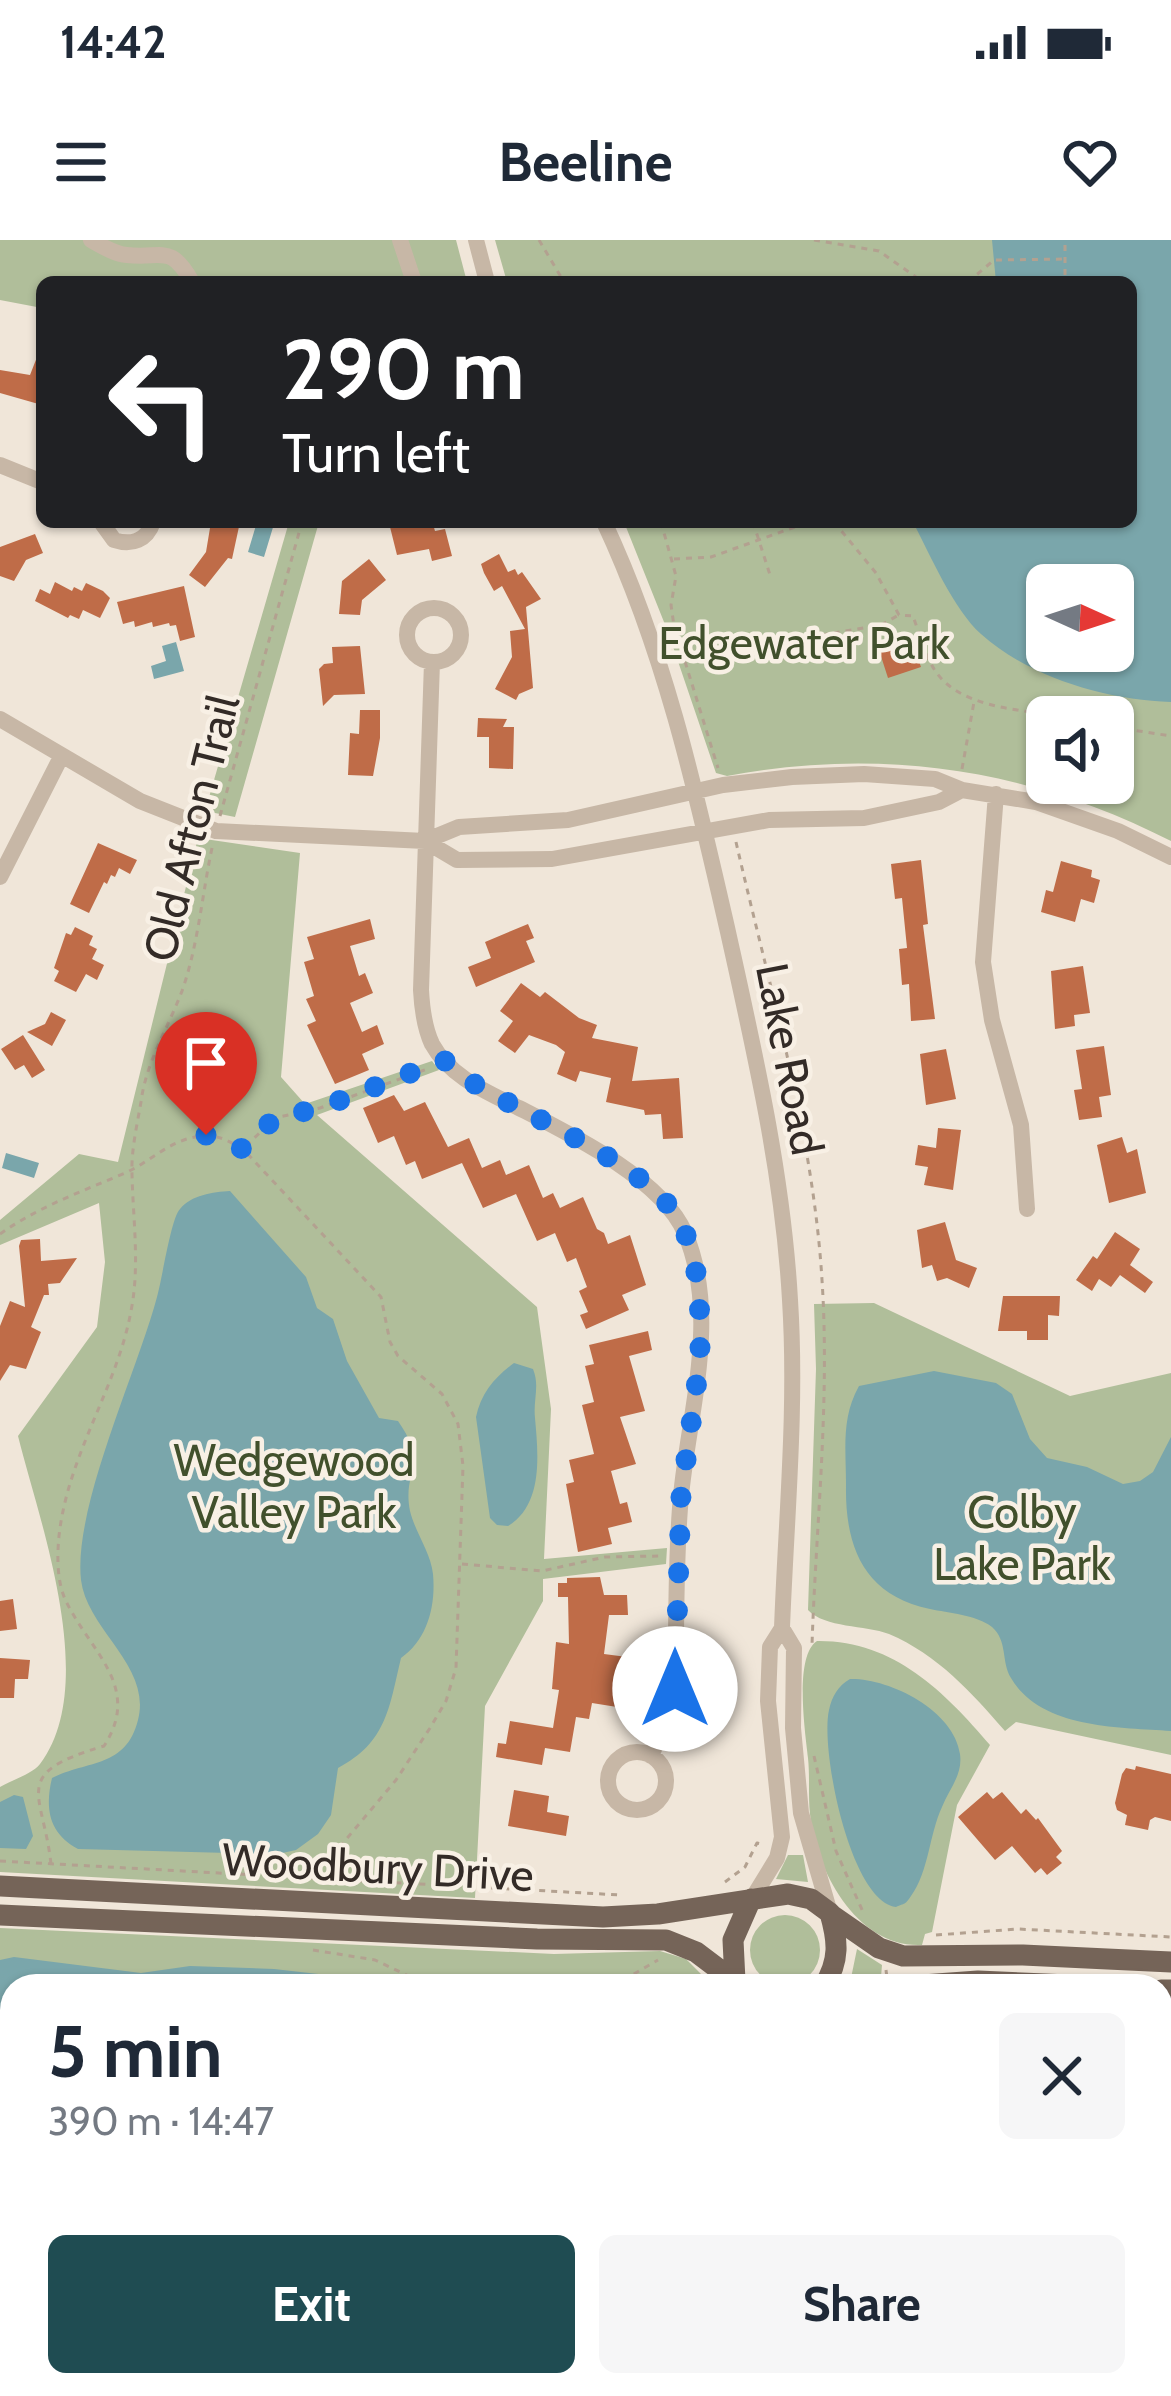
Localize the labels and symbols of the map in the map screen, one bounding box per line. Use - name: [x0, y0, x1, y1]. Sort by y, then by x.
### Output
- north arrow: [1026, 564, 1134, 672]
- park label: Edgewater Park: [658, 616, 951, 670]
- street label: Old Afton Trail: [132, 689, 250, 967]
- street label: Lake Road: [745, 959, 835, 1159]
- pin: [155, 1012, 257, 1135]
- park label: Wedgewood Valley Park: [173, 1433, 415, 1539]
- park label: Colby Lake Park: [933, 1485, 1112, 1591]
- position arrow: [612, 1626, 738, 1752]
- street label: Woodbury Drive: [221, 1832, 535, 1902]

